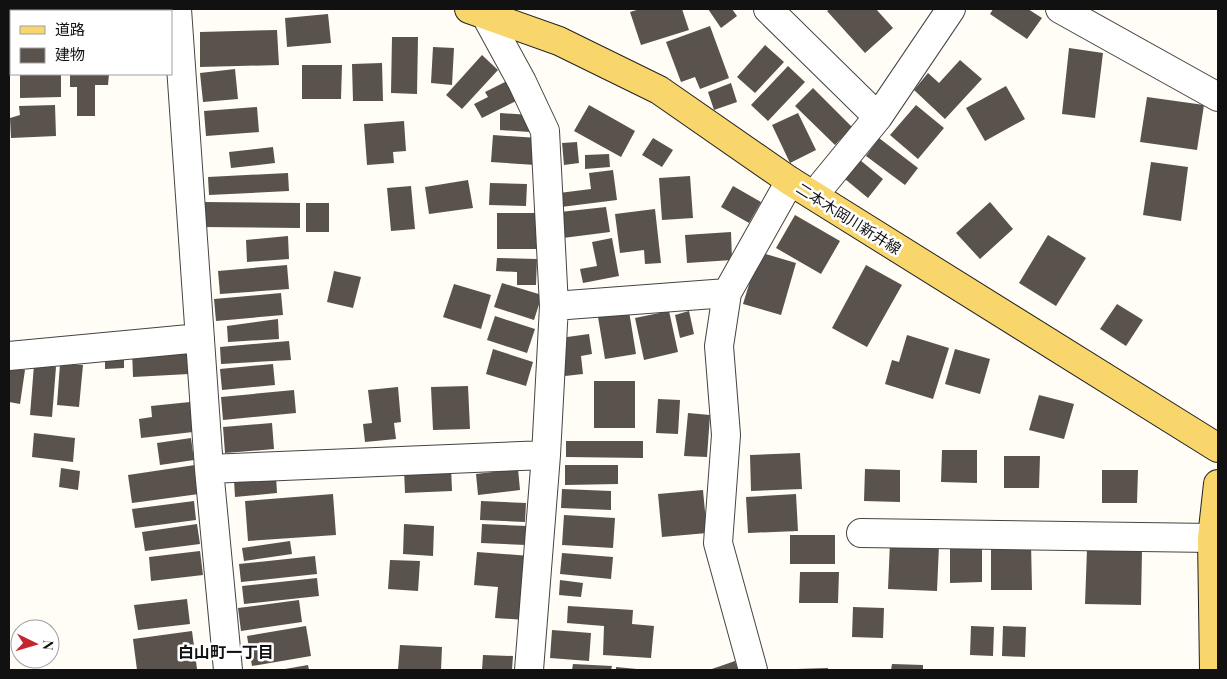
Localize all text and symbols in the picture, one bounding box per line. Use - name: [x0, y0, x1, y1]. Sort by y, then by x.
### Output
- legend: [10, 10, 172, 75]
- text: 道路: [55, 19, 85, 39]
- text: 建物: [55, 44, 85, 64]
- street label: 二本木岡川新井線: [793, 178, 905, 258]
- north arrow: [10, 619, 60, 669]
- text: N: [39, 639, 58, 651]
- district label: 白山町一丁目: [178, 641, 274, 662]

